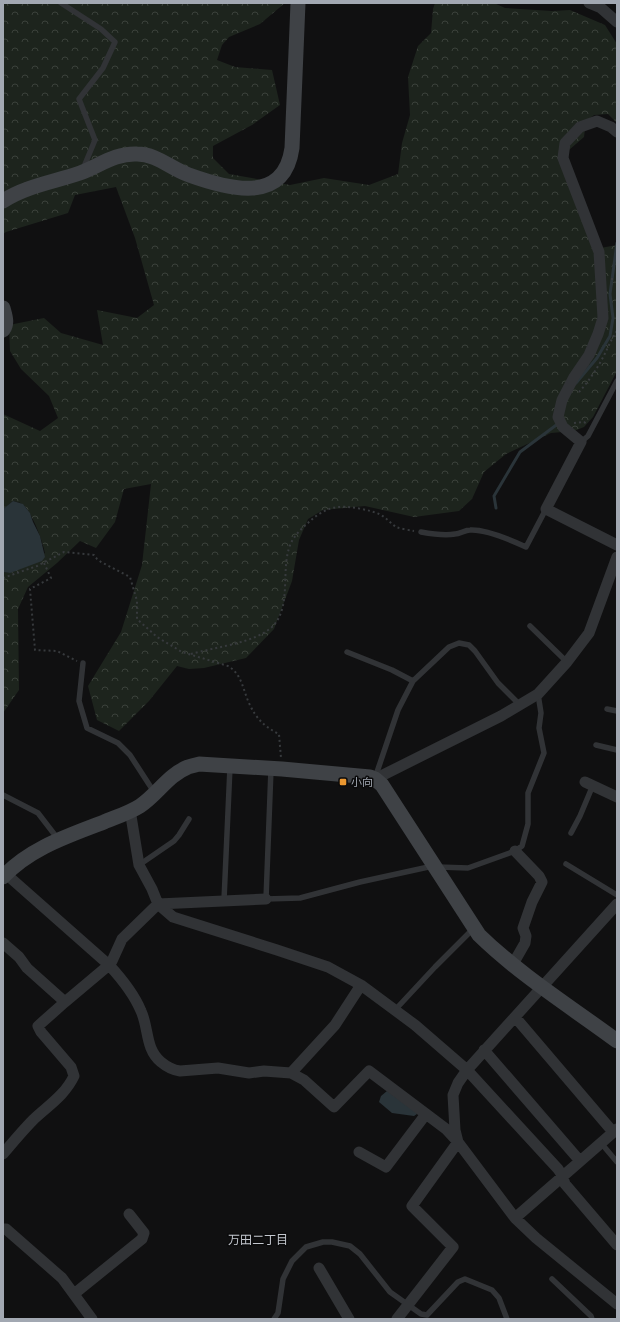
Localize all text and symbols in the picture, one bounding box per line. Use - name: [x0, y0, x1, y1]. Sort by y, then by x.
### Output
- place label: 小向: [351, 776, 373, 789]
- marker: 小向: [338, 777, 348, 787]
- district label: 万田二丁目: [228, 1233, 288, 1247]

